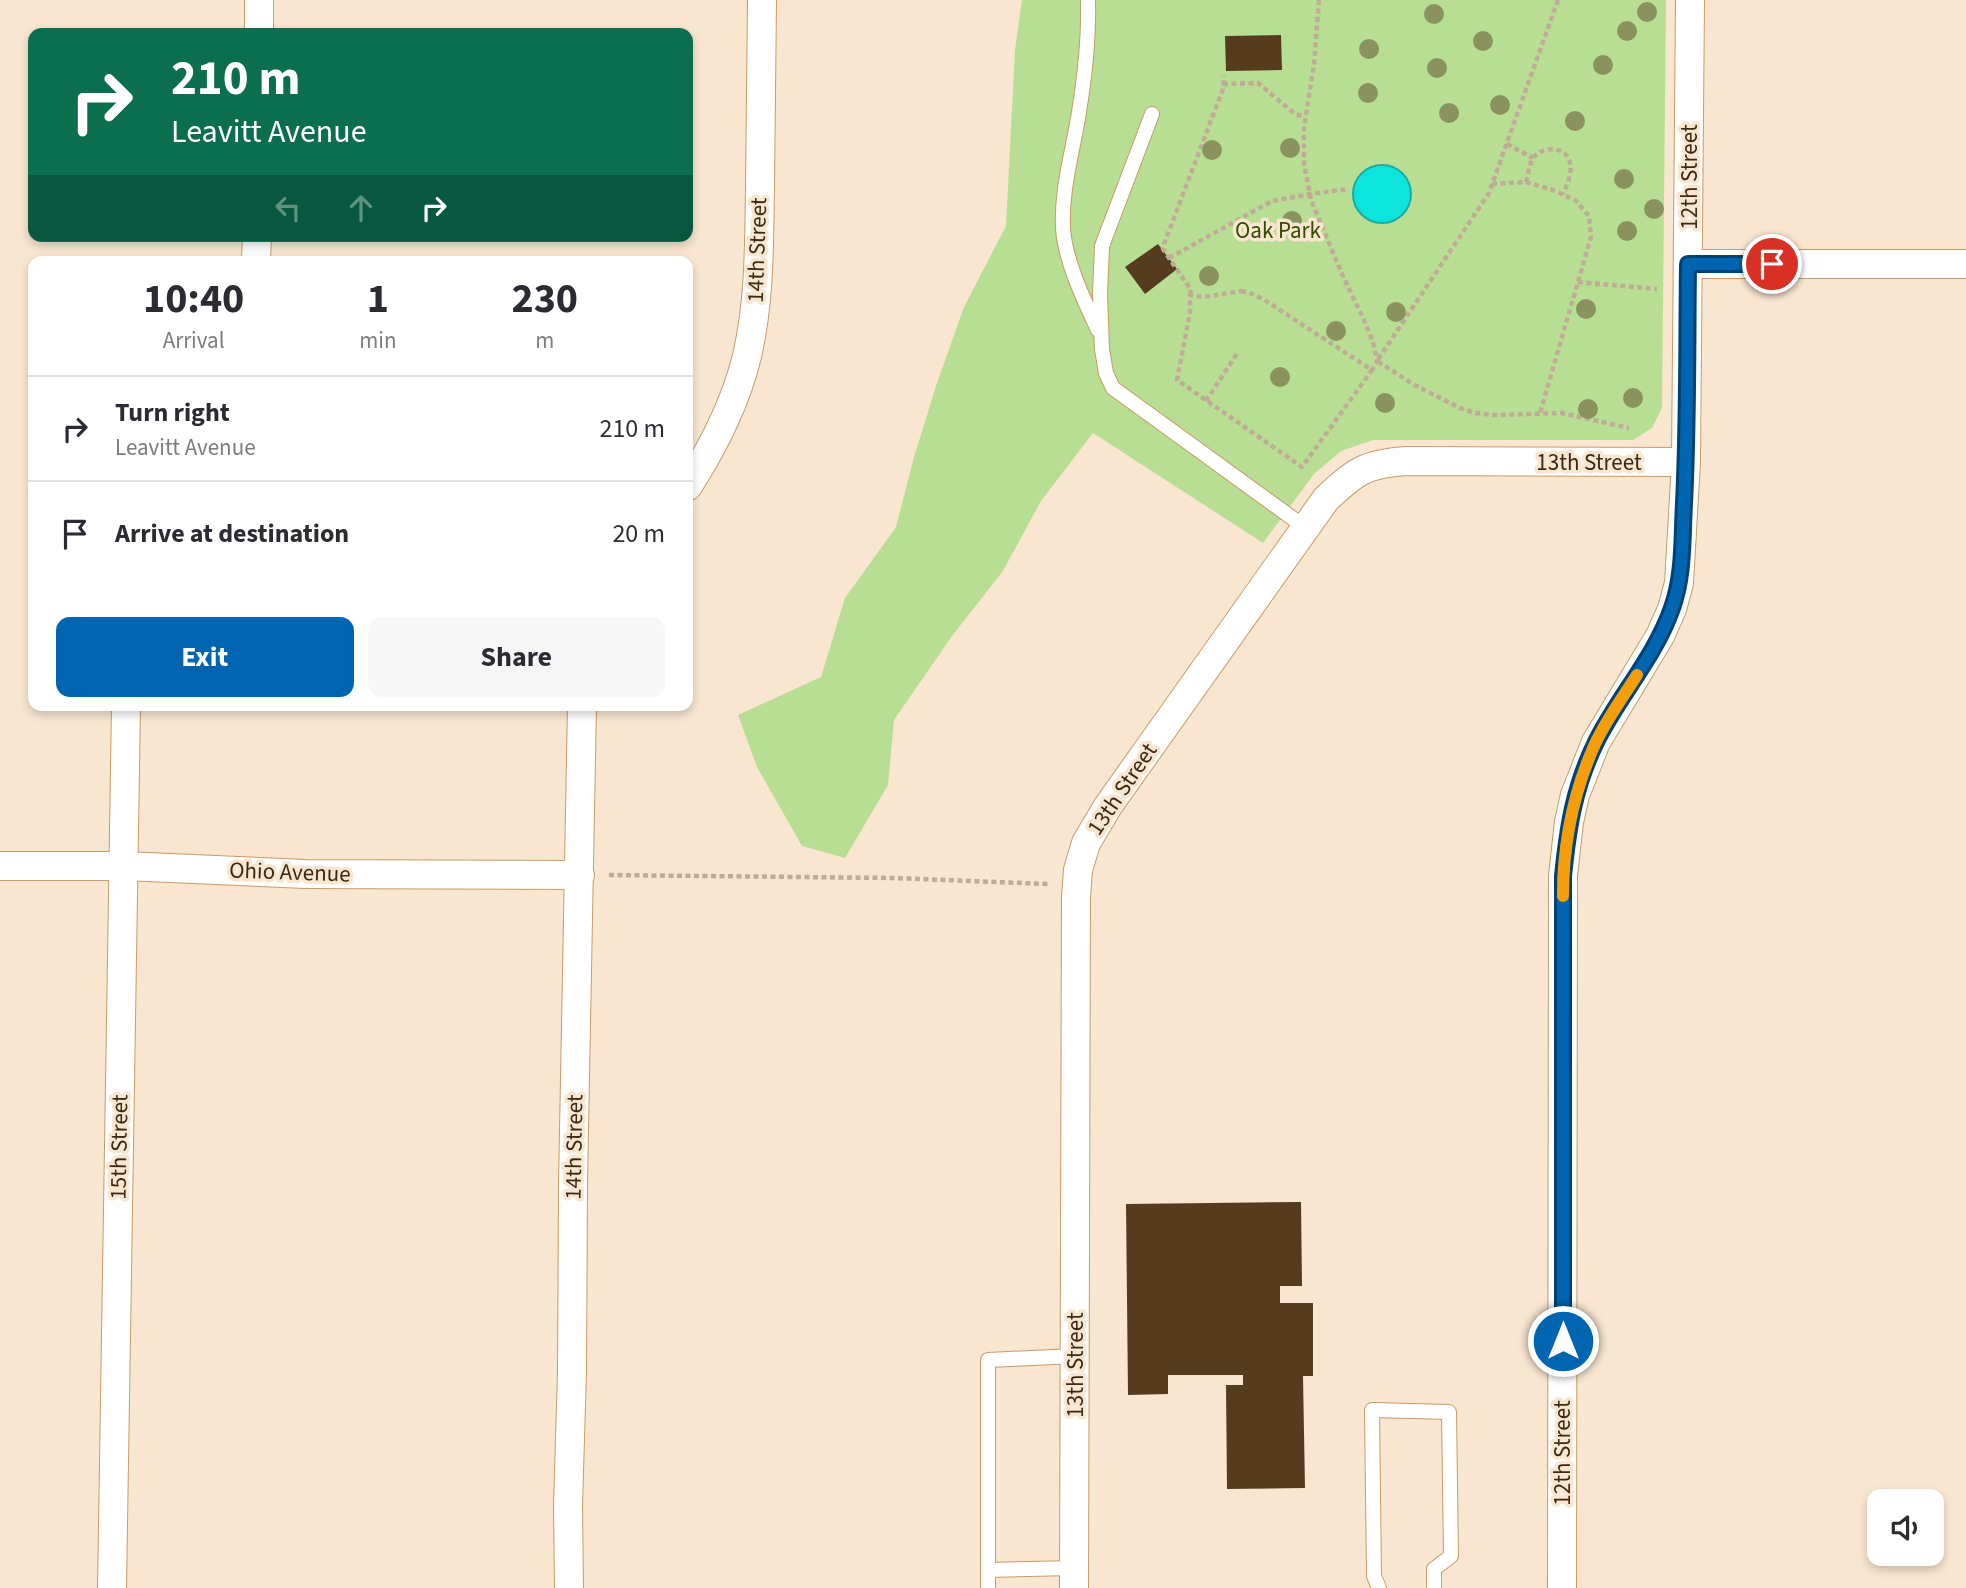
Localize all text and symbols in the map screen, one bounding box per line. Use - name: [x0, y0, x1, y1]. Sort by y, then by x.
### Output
- text: 210 m: [171, 44, 300, 114]
- icon: right: [56, 56, 147, 147]
- text: Leavitt Avenue: [171, 109, 367, 155]
- street label: 12th Street: [1673, 124, 1706, 230]
- icon: left: [269, 189, 307, 227]
- icon: ahead: [342, 189, 380, 227]
- icon: right: [415, 189, 453, 227]
- street label: 14th Street: [739, 197, 775, 303]
- park label: Oak Park: [1235, 214, 1322, 247]
- pin: [1742, 234, 1802, 294]
- icon: arrive: [1753, 245, 1791, 283]
- text: 10:40: [143, 269, 244, 329]
- text: 1: [367, 269, 389, 329]
- text: 230: [511, 269, 578, 329]
- text: Arrival: [163, 324, 225, 357]
- text: min: [359, 324, 397, 357]
- text: m: [535, 324, 554, 357]
- text: Turn right: [115, 394, 230, 431]
- icon: right: [56, 410, 94, 448]
- text: 210 m: [599, 410, 665, 447]
- text: Leavitt Avenue: [115, 431, 256, 464]
- street label: 13th Street: [1536, 446, 1642, 479]
- icon: arrive: [56, 515, 94, 553]
- text: Arrive at destination: [115, 515, 349, 552]
- text: 20 m: [612, 515, 665, 552]
- button: Exit: [56, 617, 354, 697]
- button: Share: [368, 617, 665, 697]
- street label: 13th Street: [1079, 736, 1165, 842]
- street label: Ohio Avenue: [229, 853, 351, 891]
- street label: 15th Street: [102, 1094, 136, 1200]
- street label: 14th Street: [557, 1094, 591, 1200]
- position arrow: [1526, 1304, 1600, 1378]
- street label: 13th Street: [1059, 1312, 1092, 1418]
- street label: 12th Street: [1546, 1400, 1579, 1506]
- map controls: [1867, 1489, 1944, 1566]
- button: sound: [1867, 1489, 1944, 1566]

